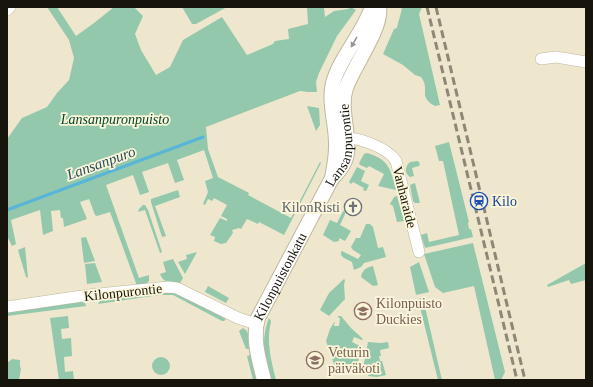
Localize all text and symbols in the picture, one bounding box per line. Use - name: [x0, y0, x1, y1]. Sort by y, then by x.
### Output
- one-way arrow: [351, 36, 358, 48]
- street label: Lansanpurontie: [322, 103, 355, 189]
- park label: Lansanpuronpuisto: [60, 112, 169, 127]
- water label: Lansanpuro: [64, 143, 138, 183]
- street label: Vanharaide: [390, 165, 419, 229]
- station icon: Kilo: [469, 191, 489, 211]
- place label: Kilo: [492, 194, 517, 209]
- church icon: KilonRisti: [343, 197, 363, 217]
- place label: KilonRisti: [282, 200, 340, 215]
- street label: Kilonpuistonkatu: [251, 230, 310, 323]
- street label: Kilonpurontie: [83, 281, 163, 304]
- place label: Kilonpuisto Duckies: [376, 296, 442, 327]
- school or university icon: Kilonpuisto Duckies: [353, 301, 373, 321]
- place label: Veturin päiväkoti: [328, 345, 380, 376]
- school or university icon: Veturin päiväkoti: [305, 350, 325, 370]

